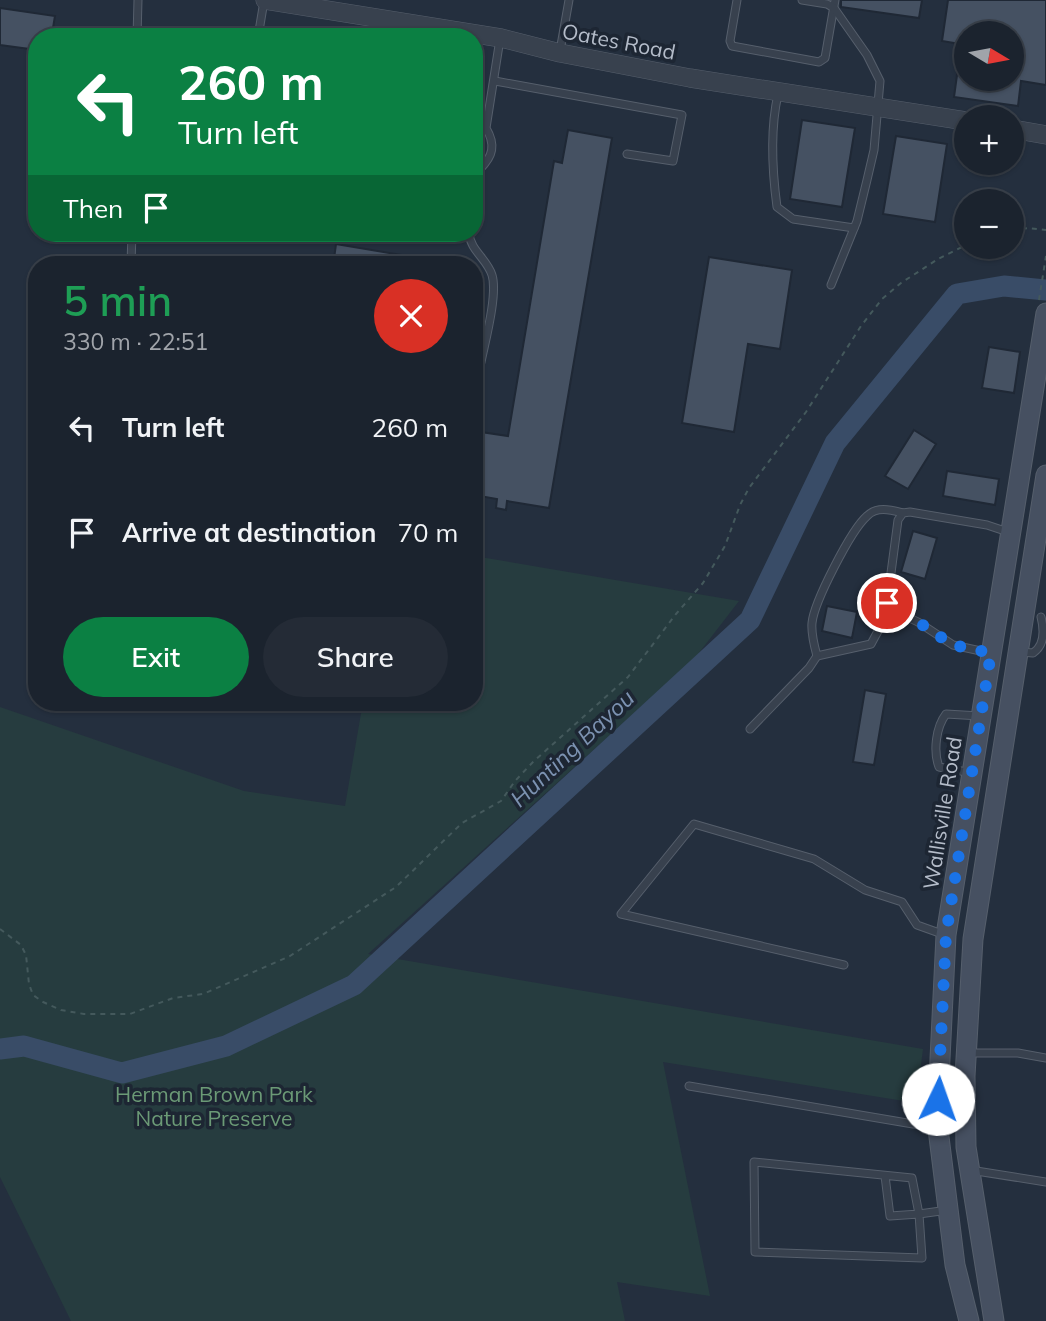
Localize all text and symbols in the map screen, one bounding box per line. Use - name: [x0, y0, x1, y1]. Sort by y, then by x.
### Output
- street label: Oates Road: [560, 17, 678, 65]
- north arrow: [954, 21, 1024, 91]
- map controls: [954, 21, 1024, 259]
- text: 260 m: [178, 51, 324, 112]
- icon: left: [63, 56, 154, 147]
- button: +: [954, 105, 1024, 175]
- text: Turn left: [178, 112, 298, 152]
- icon: arrive: [137, 189, 175, 227]
- button: −: [954, 189, 1024, 259]
- text: Then: [63, 192, 123, 225]
- text: 5 min: [63, 274, 172, 327]
- button: close: [374, 279, 448, 353]
- text: 330 m · 22:51: [63, 327, 208, 356]
- icon: left: [63, 409, 101, 447]
- text: Turn left: [122, 411, 224, 444]
- text: 260 m: [372, 411, 448, 444]
- icon: arrive: [63, 514, 101, 552]
- text: Arrive at destination: [122, 516, 377, 549]
- text: 70 m: [398, 516, 458, 549]
- pin: [857, 573, 917, 633]
- icon: arrive: [868, 584, 906, 622]
- button: Exit: [63, 617, 249, 697]
- button: Share: [263, 617, 448, 697]
- water label: Hunting Bayou: [504, 683, 640, 813]
- street label: Wallisville Road: [917, 735, 967, 891]
- position arrow: [901, 1062, 975, 1136]
- park label: Herman Brown Park Nature Preserve: [115, 1081, 313, 1131]

